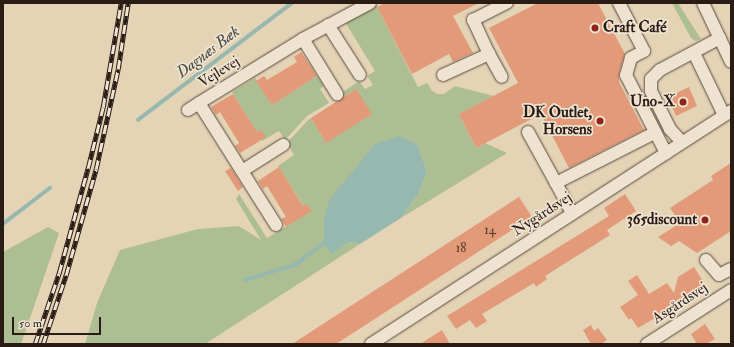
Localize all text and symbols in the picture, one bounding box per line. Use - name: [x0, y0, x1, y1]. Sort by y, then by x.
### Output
- place label: Craft Café: [603, 19, 667, 37]
- water label: Dagnæs Bæk: [173, 22, 243, 82]
- marker: Craft Café: [590, 23, 600, 33]
- street label: Vejlevej: [195, 52, 243, 92]
- place label: Uno-X: [630, 93, 675, 111]
- marker: Uno-X: [678, 97, 688, 107]
- place label: DK Outlet, Horsens: [523, 103, 592, 138]
- marker: DK Outlet, Horsens: [595, 116, 605, 126]
- street label: Nygårdsvej: [509, 188, 575, 240]
- place label: 365discount: [627, 211, 697, 229]
- marker: 365discount: [700, 215, 710, 225]
- house number: 14: [484, 222, 496, 238]
- house number: 18: [456, 240, 466, 256]
- street label: Asgårdsvej: [649, 278, 711, 328]
- scale bar: [14, 309, 103, 335]
- text: 50 m: [19, 316, 42, 331]

